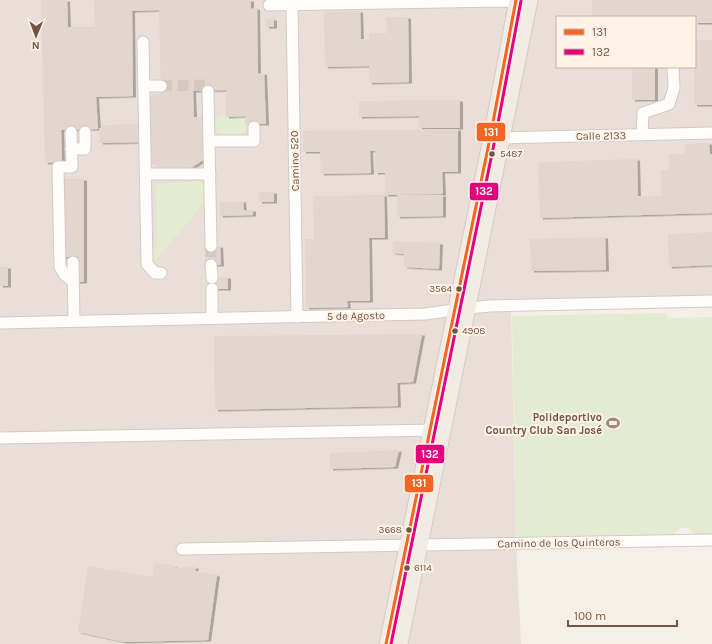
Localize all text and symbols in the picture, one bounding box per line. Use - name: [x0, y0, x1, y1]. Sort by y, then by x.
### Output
- north arrow: [16, 16, 56, 56]
- legend: [556, 16, 696, 68]
- text: 131: [592, 25, 607, 39]
- text: N: [32, 39, 40, 52]
- text: 132: [592, 45, 610, 59]
- line badge: 131: [476, 122, 506, 142]
- text: 131: [484, 126, 498, 139]
- street label: Calle 2133: [576, 129, 626, 143]
- street label: Camino 520: [288, 131, 302, 191]
- place label: 5487: [500, 148, 522, 160]
- marker: 5487: [487, 149, 497, 159]
- line badge: 132: [469, 182, 499, 201]
- text: 132: [475, 185, 493, 198]
- place label: 3564: [429, 283, 452, 295]
- marker: 3564: [454, 284, 464, 294]
- street label: 5 de Agosto: [327, 309, 385, 323]
- place label: 4908: [462, 325, 485, 337]
- marker: 4908: [450, 326, 460, 336]
- place label: Polideportivo Country Club San José: [486, 411, 602, 437]
- sports icon: Polideportivo Country Club San José: [605, 415, 621, 431]
- line badge: 132: [415, 444, 445, 464]
- text: 132: [421, 448, 439, 461]
- line badge: 131: [404, 474, 434, 493]
- text: 131: [412, 477, 426, 490]
- place label: 3668: [378, 524, 402, 536]
- marker: 3668: [404, 525, 414, 535]
- street label: Camino de los Quinteros: [497, 535, 621, 551]
- place label: 6114: [414, 562, 432, 574]
- marker: 6114: [402, 563, 412, 573]
- scale bar: [568, 602, 677, 628]
- text: 100 m: [574, 609, 606, 623]

